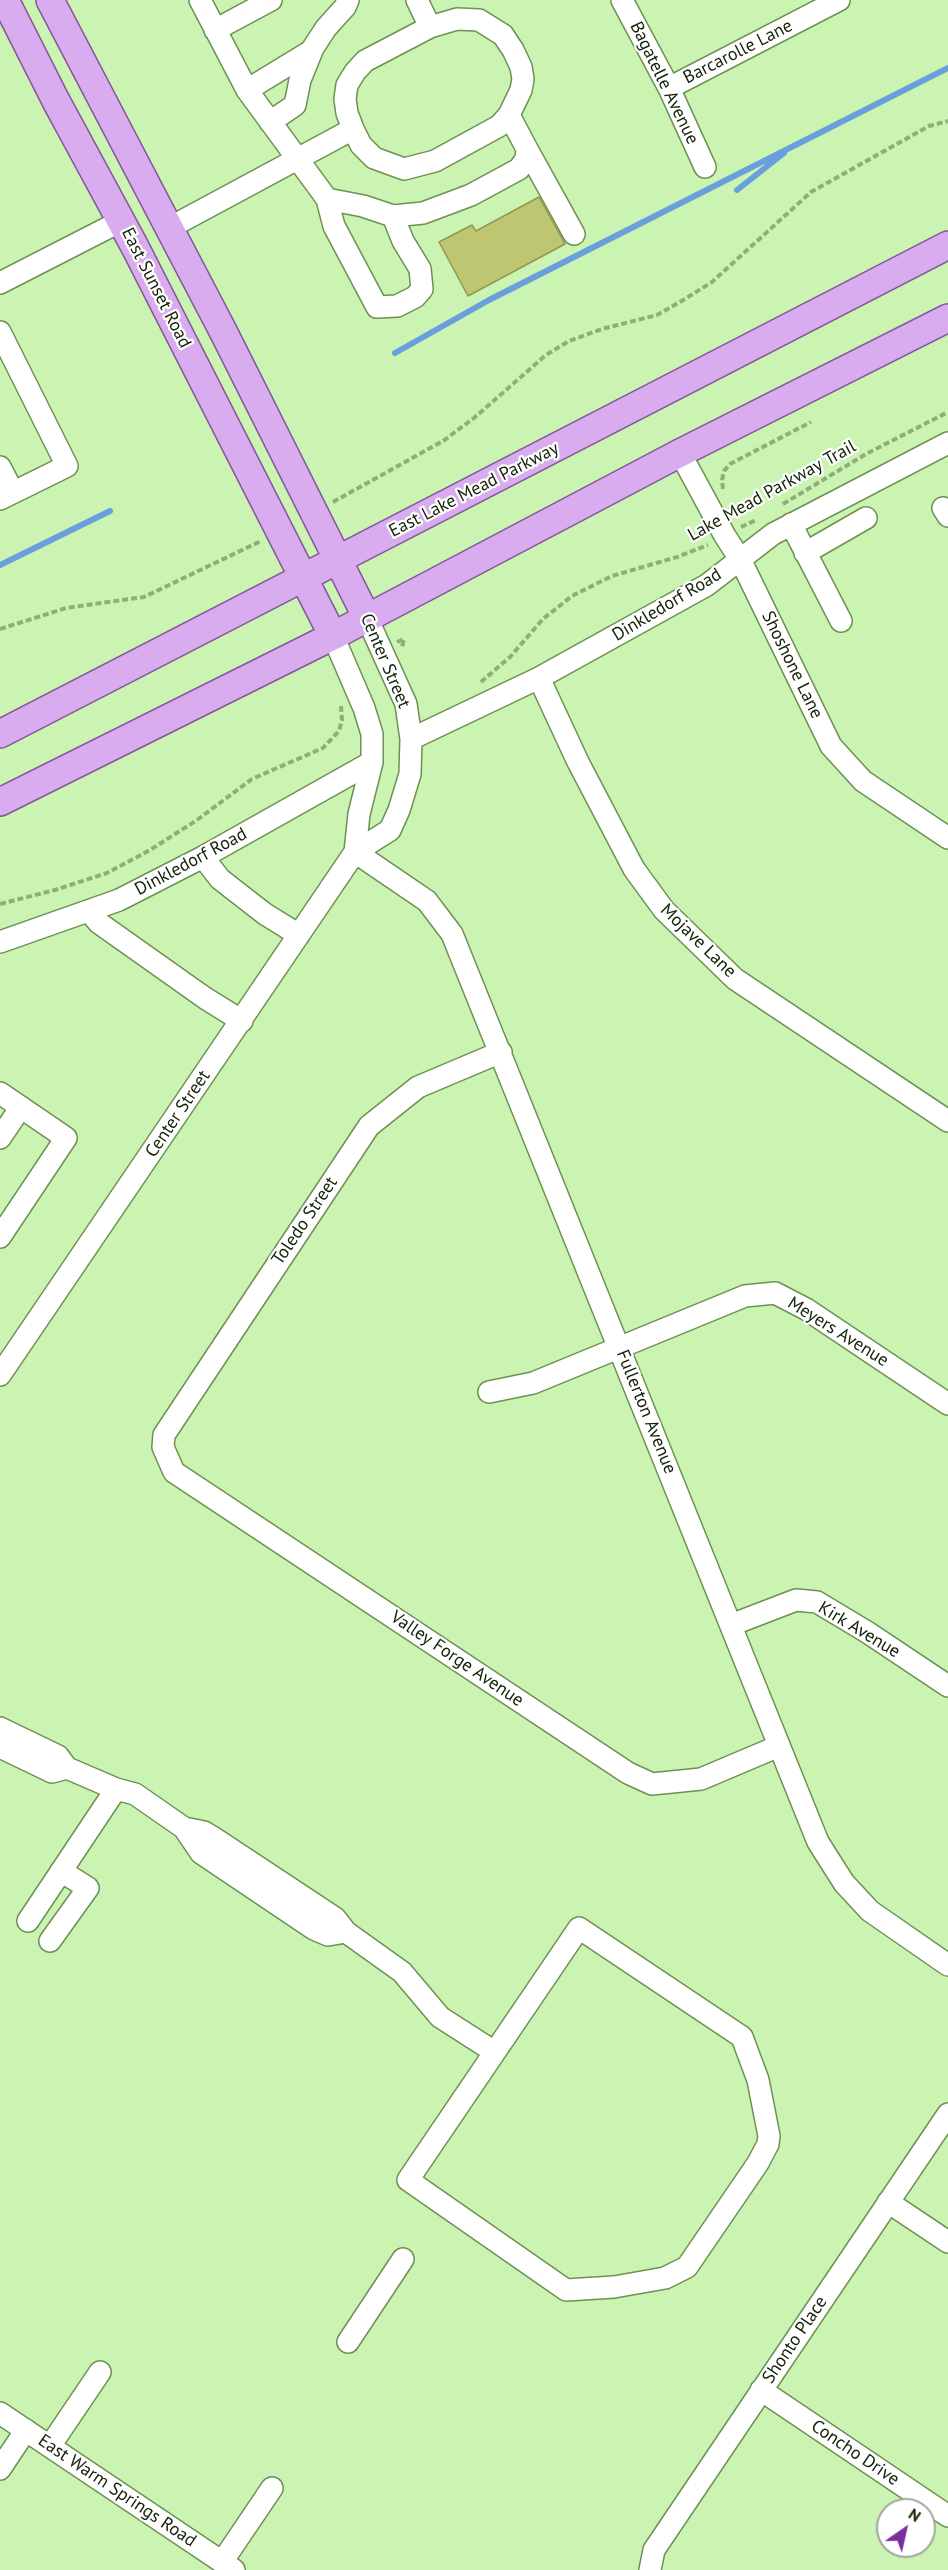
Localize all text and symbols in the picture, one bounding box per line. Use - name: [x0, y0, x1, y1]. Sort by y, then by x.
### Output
- street label: Barcarolle Lane: [680, 15, 796, 89]
- street label: Bagatelle Avenue: [625, 18, 703, 148]
- street label: East Sunset Road: [116, 224, 196, 352]
- street label: Lake Mead Parkway Trail: [684, 436, 860, 546]
- street label: East Lake Mead Parkway: [385, 438, 563, 542]
- street label: Dinkledorf Road: [608, 564, 726, 646]
- street label: Shoshone Lane: [757, 608, 827, 722]
- street label: Center Street: [355, 610, 415, 712]
- street label: Dinkledorf Road: [131, 823, 251, 901]
- street label: Mojave Lane: [656, 900, 740, 982]
- street label: Center Street: [141, 1066, 215, 1162]
- street label: Toledo Street: [268, 1173, 342, 1269]
- street label: Meyers Avenue: [783, 1292, 893, 1372]
- street label: Fullerton Avenue: [611, 1347, 681, 1477]
- street label: Kirk Avenue: [814, 1597, 904, 1663]
- street label: Valley Forge Avenue: [386, 1607, 528, 1711]
- street label: Shonto Place: [758, 2292, 832, 2388]
- street label: Concho Drive: [807, 2416, 903, 2490]
- street label: East Warm Springs Road: [34, 2430, 200, 2552]
- north arrow: [876, 2498, 936, 2558]
- text: N: [905, 2504, 925, 2526]

